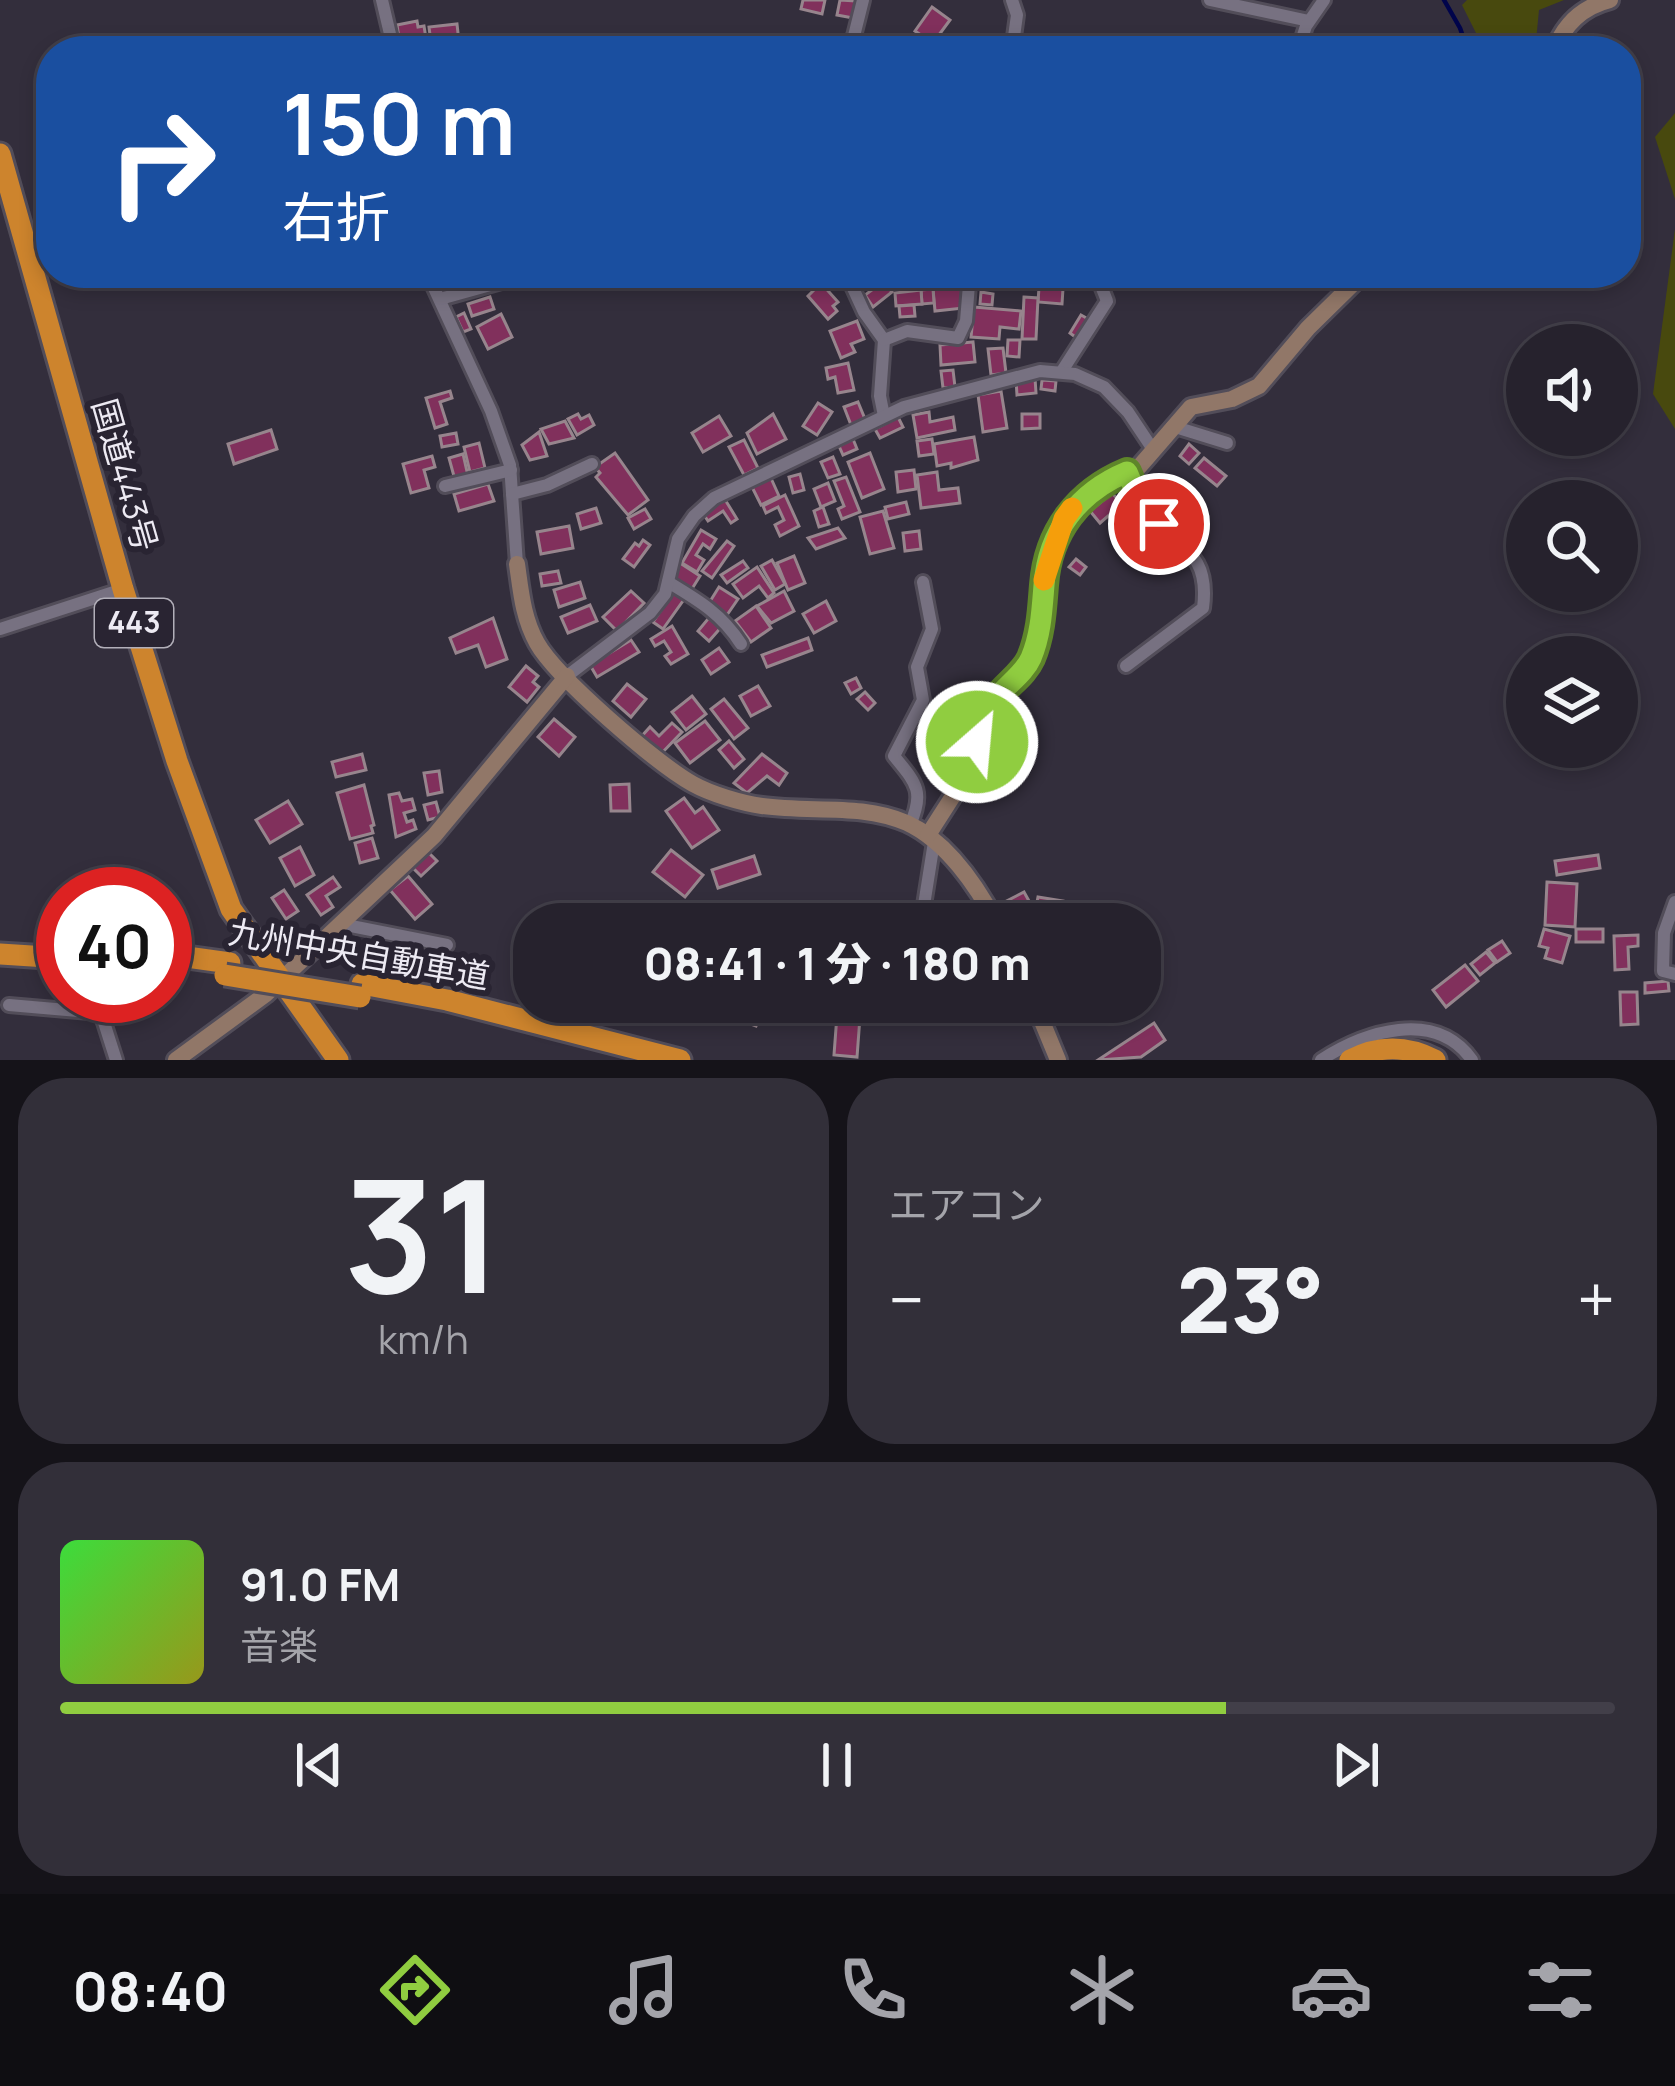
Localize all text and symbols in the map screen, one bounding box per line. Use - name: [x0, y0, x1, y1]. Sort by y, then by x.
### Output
- text: 150 m: [282, 65, 516, 180]
- icon: right: [84, 84, 240, 240]
- text: 右折: [282, 179, 390, 253]
- map controls: [1506, 324, 1638, 768]
- button: sound: [1506, 324, 1638, 456]
- street label: 国道443号: [82, 393, 169, 556]
- pin: [1108, 473, 1210, 575]
- button: search: [1506, 480, 1638, 612]
- icon: arrive: [1126, 491, 1192, 557]
- road number: 443: [95, 599, 173, 647]
- button: layers: [1506, 636, 1638, 768]
- position arrow: [914, 679, 1040, 805]
- speed limit sign: 40: [36, 867, 192, 1023]
- street label: 九州中央自動車道: [225, 908, 493, 999]
- text: 08:41 · 1 分 · 180 m: [643, 932, 1031, 994]
- text: 31: [344, 1127, 503, 1340]
- text: エアコン: [889, 1177, 1045, 1231]
- text: 23°: [1177, 1237, 1325, 1360]
- text: −: [889, 1254, 924, 1344]
- text: +: [1577, 1254, 1615, 1344]
- text: km/h: [378, 1312, 469, 1366]
- text: 91.0 FM: [240, 1553, 400, 1615]
- text: 音楽: [240, 1618, 318, 1672]
- icon: previous: [286, 1732, 352, 1798]
- icon: pause: [804, 1732, 870, 1798]
- icon: next: [1323, 1732, 1389, 1798]
- icon: directions: [373, 1948, 457, 2032]
- icon: music: [602, 1948, 686, 2032]
- icon: phone: [831, 1948, 915, 2032]
- icon: climate: [1060, 1948, 1144, 2032]
- icon: car: [1289, 1948, 1373, 2032]
- icon: filters: [1518, 1948, 1602, 2032]
- text: 08:40: [73, 1953, 228, 2027]

